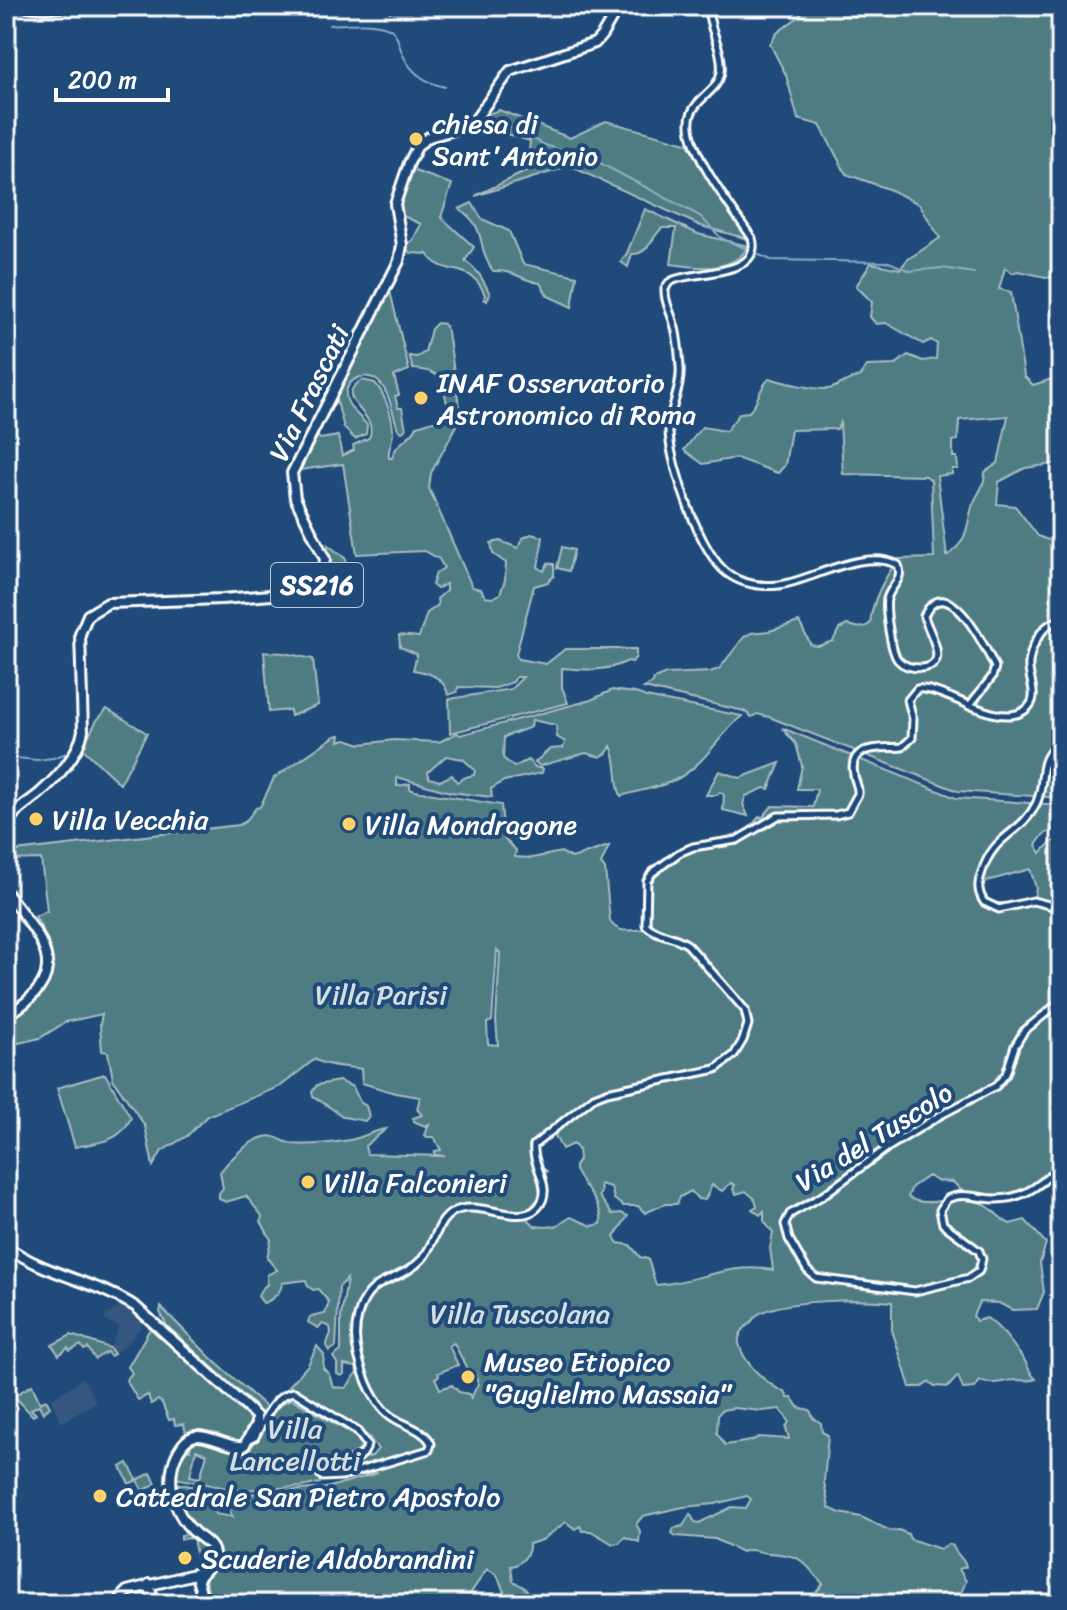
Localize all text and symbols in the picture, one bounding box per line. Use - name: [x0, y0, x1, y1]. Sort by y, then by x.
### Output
- scale bar: [56, 52, 168, 102]
- text: 200 m: [68, 59, 137, 101]
- place label: chiesa di Sant'Antonio: [432, 99, 598, 180]
- marker: chiesa di Sant'Antonio: [407, 130, 425, 148]
- street label: Via Frascati: [255, 315, 364, 470]
- place label: INAF Osservatorio Astronomico di Roma: [436, 358, 696, 439]
- marker: INAF Osservatorio Astronomico di Roma: [412, 389, 430, 407]
- road number: SS216: [271, 563, 363, 607]
- place label: Villa Vecchia: [52, 795, 209, 844]
- place label: Villa Mondragone: [365, 800, 577, 849]
- marker: Villa Vecchia: [27, 810, 45, 828]
- marker: Villa Mondragone: [340, 815, 358, 833]
- park label: Villa Parisi: [315, 970, 448, 1019]
- street label: Via del Tuscolo: [785, 1069, 963, 1205]
- place label: Villa Falconieri: [324, 1158, 508, 1207]
- marker: Villa Falconieri: [299, 1173, 317, 1191]
- park label: Villa Tuscolana: [430, 1289, 610, 1338]
- place label: Museo Etiopico "Guglielmo Massaia": [484, 1337, 732, 1418]
- marker: Museo Etiopico "Guglielmo Massaia": [459, 1368, 477, 1386]
- park label: Villa Lancellotti: [229, 1404, 362, 1485]
- place label: Cattedrale San Pietro Apostolo: [116, 1472, 500, 1521]
- marker: Cattedrale San Pietro Apostolo: [91, 1487, 109, 1505]
- place label: Scuderie Aldobrandini: [201, 1534, 475, 1583]
- marker: Scuderie Aldobrandini: [176, 1549, 194, 1567]

